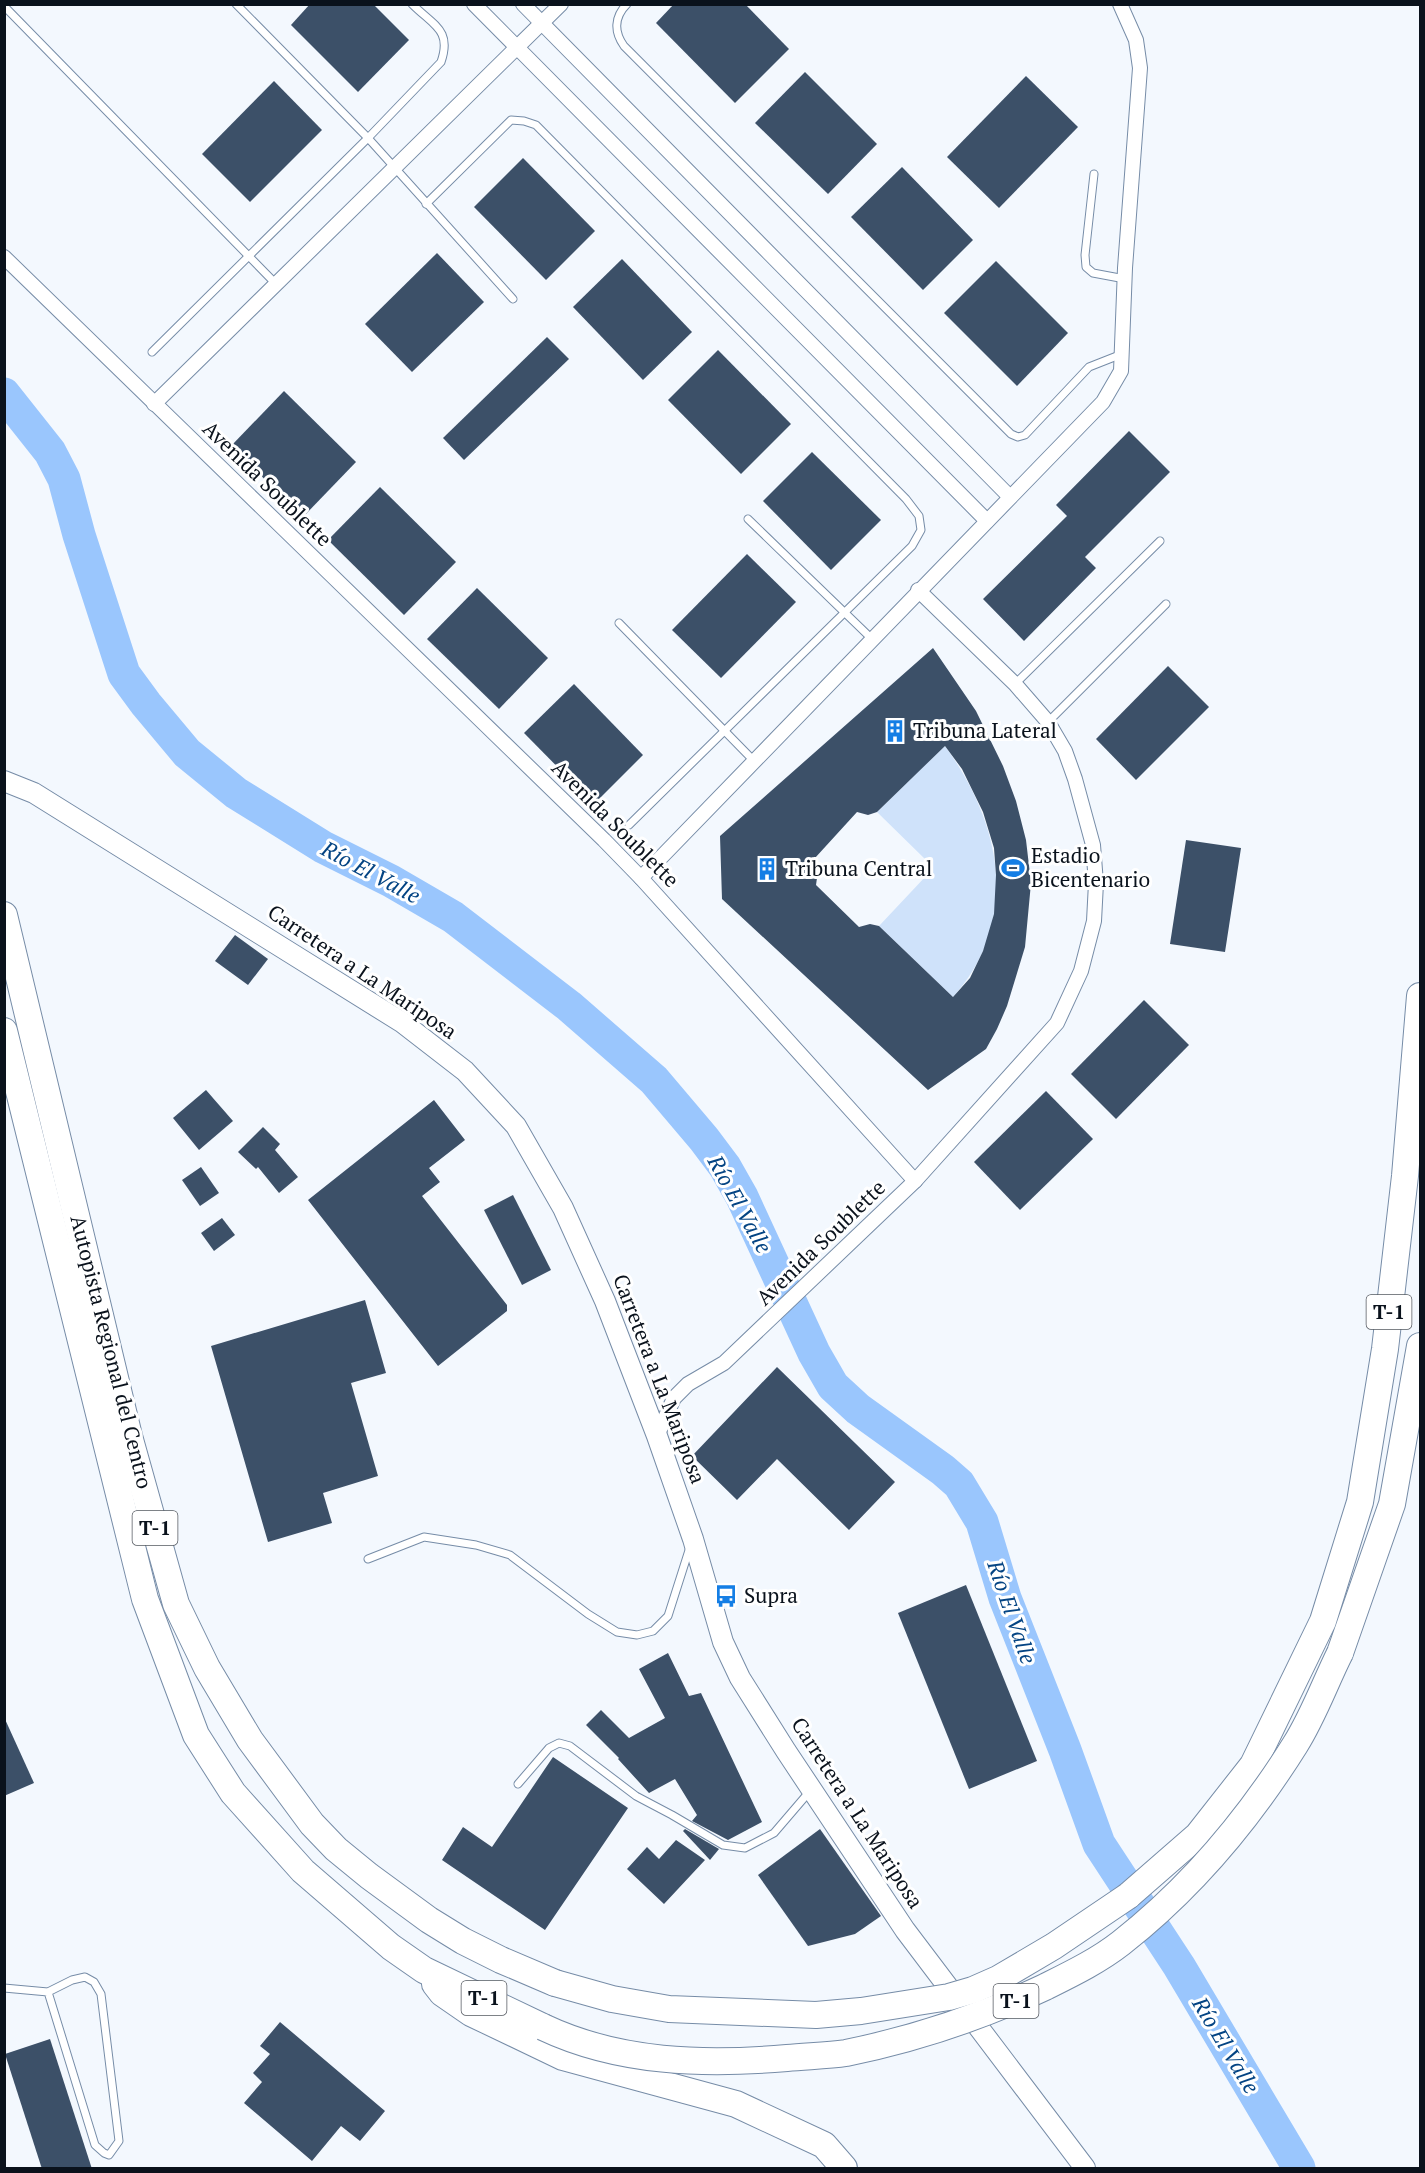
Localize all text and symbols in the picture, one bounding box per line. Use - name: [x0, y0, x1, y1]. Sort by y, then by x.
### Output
- street label: Avenida Soublette: [197, 414, 338, 552]
- place label: Tribuna Lateral: [913, 716, 1057, 744]
- building icon: Tribuna Lateral: [882, 718, 908, 744]
- street label: Avenida Soublette: [546, 754, 685, 893]
- water label: Río El Valle: [316, 833, 426, 910]
- place label: Estadio Bicentenario: [1031, 841, 1150, 893]
- place label: Tribuna Central: [785, 854, 932, 882]
- sports icon: Estadio Bicentenario: [1000, 855, 1026, 881]
- building icon: Tribuna Central: [754, 856, 780, 882]
- street label: Carretera a La Mariposa: [263, 897, 463, 1045]
- water label: Río El Valle: [701, 1149, 779, 1258]
- street label: Avenida Soublette: [750, 1173, 891, 1311]
- street label: Autopista Regional del Centro: [64, 1212, 160, 1491]
- street label: Carretera a La Mariposa: [607, 1270, 713, 1488]
- road number: T-1: [1366, 1295, 1412, 1329]
- road number: T-1: [132, 1511, 178, 1545]
- water label: Río El Valle: [981, 1555, 1044, 1667]
- place label: Supra: [744, 1581, 798, 1609]
- bus stop icon: Supra: [713, 1583, 739, 1609]
- street label: Carretera a La Mariposa: [786, 1712, 930, 1914]
- road number: T-1: [462, 1981, 506, 2015]
- road number: T-1: [994, 1984, 1038, 2018]
- water label: Río El Valle: [1186, 1990, 1267, 2098]

